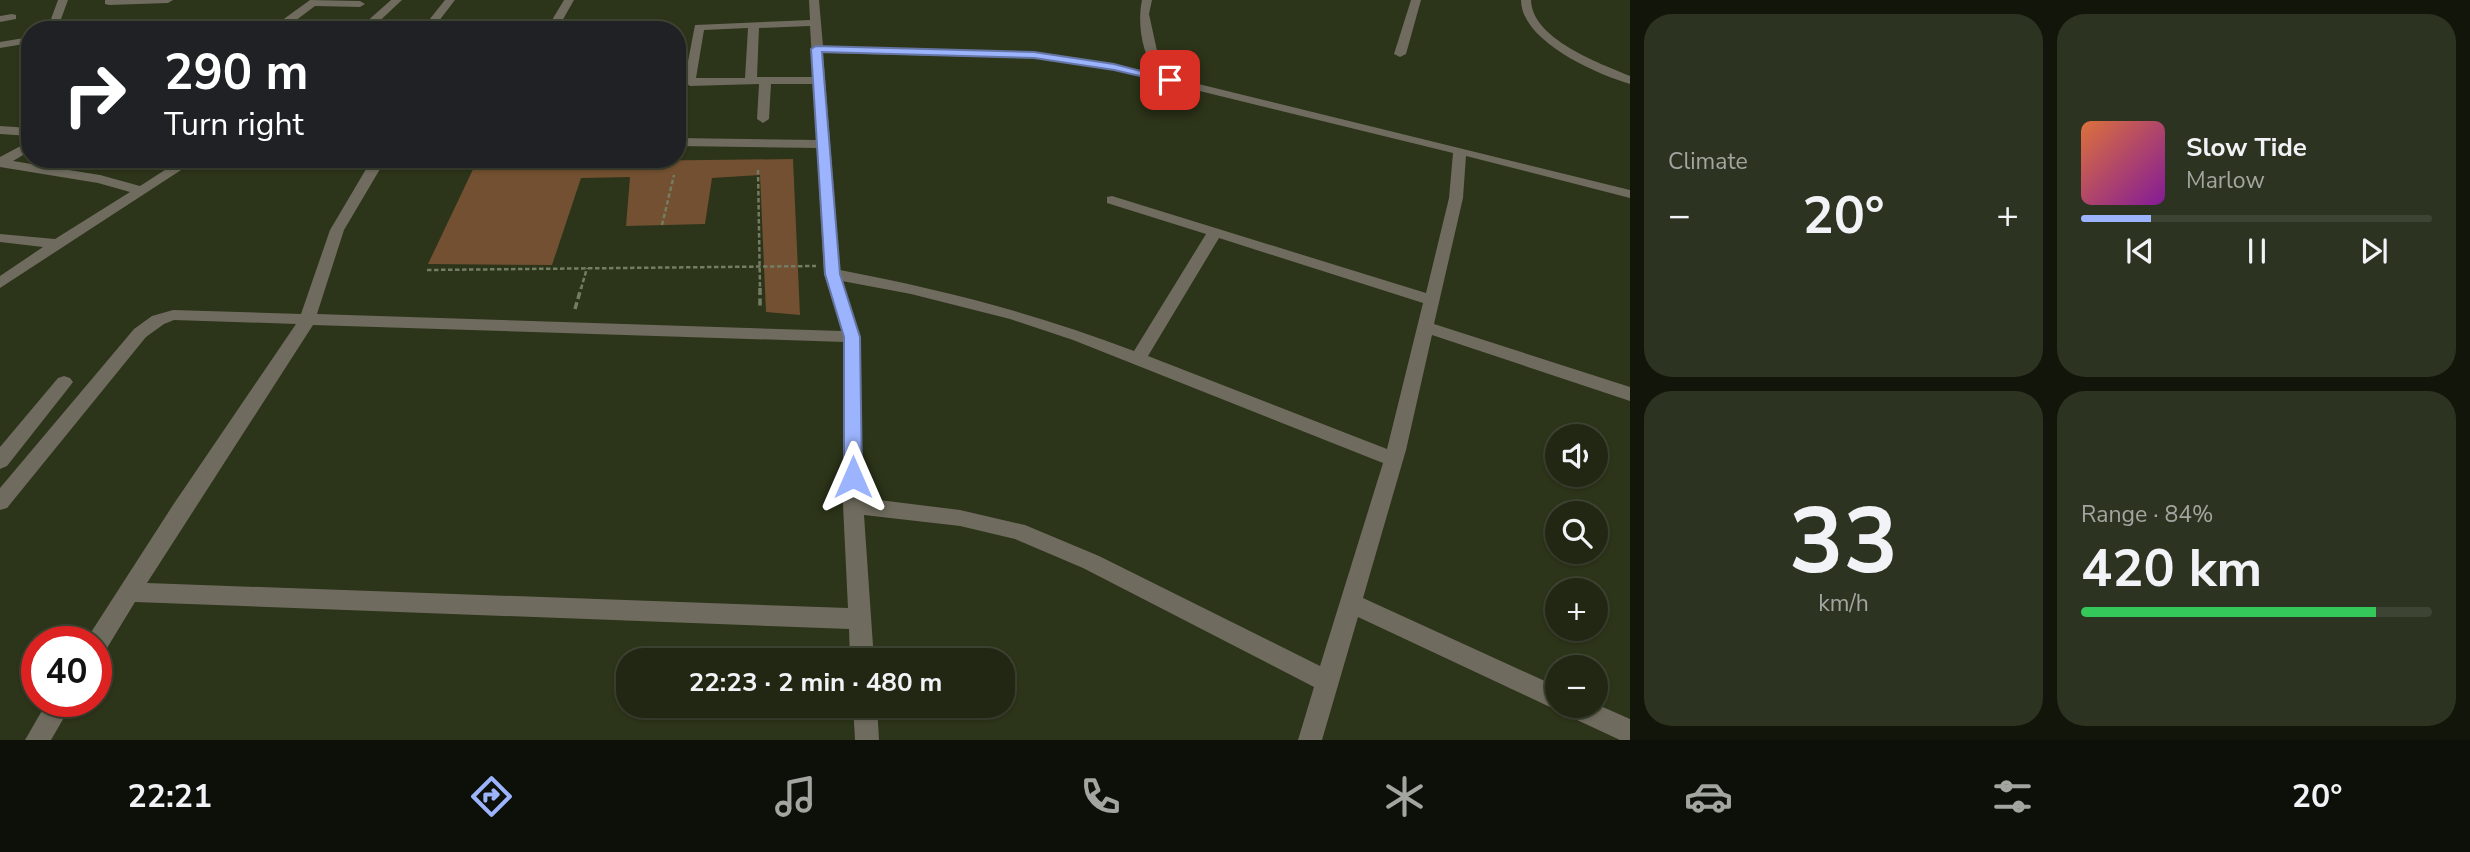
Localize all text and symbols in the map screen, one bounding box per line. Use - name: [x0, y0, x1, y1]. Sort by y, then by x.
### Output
- text: 290 m: [164, 39, 308, 106]
- icon: right: [49, 49, 140, 140]
- pin: [1140, 50, 1200, 110]
- icon: arrive: [1151, 61, 1189, 99]
- text: Turn right: [164, 103, 304, 146]
- text: Slow Tide: [2186, 130, 2307, 165]
- text: Climate: [1668, 146, 1748, 177]
- text: Marlow: [2186, 165, 2265, 196]
- text: 20°: [1802, 180, 1885, 251]
- text: −: [1668, 190, 1691, 241]
- text: +: [1996, 190, 2019, 241]
- icon: previous: [2121, 232, 2159, 270]
- icon: pause: [2238, 232, 2276, 270]
- icon: next: [2355, 232, 2393, 270]
- map controls: [1545, 424, 1608, 718]
- button: sound: [1545, 424, 1608, 487]
- position arrow: [816, 440, 890, 514]
- text: 33: [1789, 480, 1898, 604]
- text: Range · 84%: [2081, 499, 2213, 530]
- button: search: [1545, 501, 1608, 564]
- text: 420 km: [2081, 533, 2262, 604]
- button: +: [1545, 578, 1608, 641]
- text: km/h: [1818, 588, 1869, 619]
- speed limit sign: 40: [21, 626, 112, 717]
- button: −: [1545, 655, 1608, 718]
- text: 22:23 · 2 min · 480 m: [689, 665, 942, 700]
- icon: directions: [467, 772, 516, 821]
- icon: music: [771, 772, 820, 821]
- icon: phone: [1076, 772, 1125, 821]
- icon: climate: [1380, 772, 1429, 821]
- icon: car: [1684, 772, 1733, 821]
- icon: filters: [1988, 772, 2037, 821]
- text: 22:21: [128, 775, 212, 818]
- text: 20°: [2292, 775, 2342, 818]

